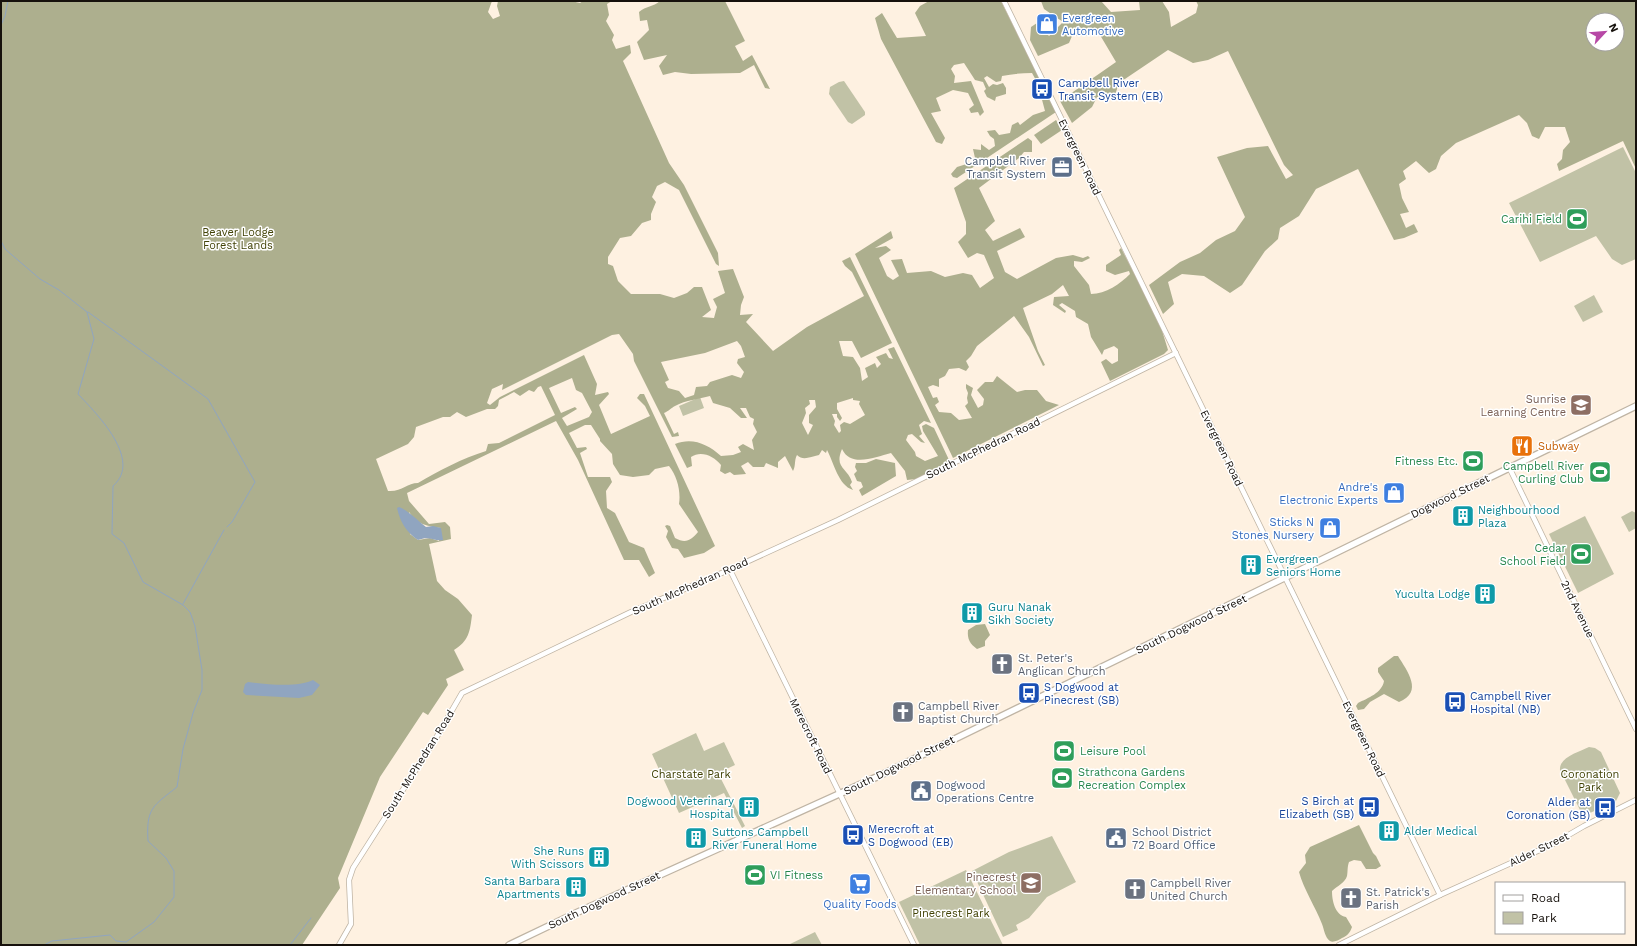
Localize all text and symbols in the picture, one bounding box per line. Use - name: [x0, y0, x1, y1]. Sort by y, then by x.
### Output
- shop icon: Evergreen Automotive: [1034, 11, 1060, 37]
- place label: Evergreen Automotive: [1062, 12, 1124, 38]
- north arrow: [1585, 12, 1625, 52]
- text: N: [1606, 21, 1621, 34]
- bus stop icon: Campbell River Transit System (EB): [1029, 76, 1055, 102]
- place label: Campbell River Transit System (EB): [1058, 77, 1163, 103]
- street label: Evergreen Road: [1055, 117, 1104, 197]
- office icon: Campbell River Transit System: [1049, 154, 1075, 180]
- place label: Campbell River Transit System: [965, 155, 1046, 181]
- sports icon: Carihi Field: [1564, 206, 1590, 232]
- place label: Carihi Field: [1501, 213, 1562, 226]
- park label: Beaver Lodge Forest Lands: [202, 226, 274, 252]
- school or university icon: Sunrise Learning Centre: [1568, 392, 1594, 418]
- place label: Sunrise Learning Centre: [1480, 393, 1566, 419]
- street label: Evergreen Road: [1197, 408, 1246, 488]
- street label: South McPhedran Road: [924, 415, 1043, 482]
- restaurant icon: Subway: [1509, 433, 1535, 459]
- place label: Subway: [1538, 440, 1579, 453]
- sports icon: Fitness Etc.: [1460, 448, 1486, 474]
- place label: Fitness Etc.: [1395, 455, 1458, 468]
- sports icon: Campbell River Curling Club: [1587, 459, 1613, 485]
- place label: Campbell River Curling Club: [1503, 460, 1584, 486]
- street label: Dogwood Street: [1409, 472, 1492, 521]
- shop icon: Andre's Electronic Experts: [1381, 480, 1407, 506]
- place label: Andre's Electronic Experts: [1279, 481, 1378, 507]
- building icon: Neighbourhood Plaza: [1450, 503, 1476, 529]
- place label: Neighbourhood Plaza: [1478, 504, 1560, 530]
- shop icon: Sticks N Stones Nursery: [1317, 515, 1343, 541]
- place label: Sticks N Stones Nursery: [1232, 516, 1314, 542]
- sports icon: Cedar School Field: [1568, 541, 1594, 567]
- place label: Cedar School Field: [1500, 542, 1567, 568]
- building icon: Evergreen Seniors Home: [1238, 552, 1264, 578]
- place label: Evergreen Seniors Home: [1266, 553, 1341, 579]
- street label: South McPhedran Road: [630, 555, 750, 618]
- street label: 2nd Avenue: [1558, 578, 1597, 640]
- building icon: Yuculta Lodge: [1472, 581, 1498, 607]
- place label: Yuculta Lodge: [1395, 588, 1470, 601]
- street label: South Dogwood Street: [1134, 592, 1249, 657]
- building icon: Guru Nanak Sikh Society: [959, 600, 985, 626]
- place label: Guru Nanak Sikh Society: [988, 601, 1054, 627]
- church icon: St. Peter's Anglican Church: [989, 651, 1015, 677]
- place label: St. Peter's Anglican Church: [1018, 652, 1106, 678]
- bus stop icon: S Dogwood at Pinecrest (SB): [1016, 680, 1042, 706]
- place label: S Dogwood at Pinecrest (SB): [1044, 681, 1119, 707]
- bus stop icon: Campbell River Hospital (NB): [1442, 689, 1468, 715]
- place label: Campbell River Hospital (NB): [1470, 690, 1552, 716]
- street label: Merecroft Road: [787, 696, 834, 776]
- church icon: Campbell River Baptist Church: [890, 699, 916, 725]
- street label: Evergreen Road: [1339, 699, 1388, 779]
- place label: Campbell River Baptist Church: [918, 700, 1000, 726]
- street label: South McPhedran Road: [380, 707, 457, 821]
- street label: South Dogwood Street: [842, 733, 957, 798]
- sports icon: Leisure Pool: [1051, 738, 1077, 764]
- place label: Leisure Pool: [1080, 745, 1146, 758]
- sports icon: Strathcona Gardens Recreation Complex: [1049, 765, 1075, 791]
- place label: Strathcona Gardens Recreation Complex: [1078, 766, 1186, 792]
- park label: Charstate Park: [651, 768, 731, 781]
- park label: Coronation Park: [1561, 768, 1619, 794]
- public building icon: Dogwood Operations Centre: [908, 778, 934, 804]
- place label: Dogwood Operations Centre: [936, 779, 1034, 805]
- building icon: Dogwood Veterinary Hospital: [736, 794, 762, 820]
- bus stop icon: S Birch at Elizabeth (SB): [1356, 794, 1382, 820]
- place label: Dogwood Veterinary Hospital: [627, 795, 735, 821]
- place label: S Birch at Elizabeth (SB): [1279, 795, 1354, 821]
- bus stop icon: Alder at Coronation (SB): [1592, 795, 1618, 821]
- place label: Alder at Coronation (SB): [1506, 796, 1590, 822]
- building icon: Alder Medical: [1376, 818, 1402, 844]
- bus stop icon: Merecroft at S Dogwood (EB): [840, 822, 866, 848]
- place label: Merecroft at S Dogwood (EB): [868, 823, 954, 849]
- building icon: Suttons Campbell River Funeral Home: [683, 825, 709, 851]
- public building icon: School District 72 Board Office: [1103, 825, 1129, 851]
- place label: Alder Medical: [1404, 825, 1478, 838]
- place label: Suttons Campbell River Funeral Home: [712, 826, 817, 852]
- place label: School District 72 Board Office: [1132, 826, 1216, 852]
- street label: Alder Street: [1507, 829, 1572, 870]
- building icon: She Runs With Scissors: [586, 844, 612, 870]
- place label: She Runs With Scissors: [511, 845, 584, 871]
- sports icon: VI Fitness: [742, 862, 768, 888]
- street label: South Dogwood Street: [546, 869, 663, 932]
- place label: VI Fitness: [770, 869, 823, 882]
- school or university icon: Pinecrest Elementary School: [1018, 870, 1044, 896]
- supermarket icon: Quality Foods: [847, 871, 873, 897]
- place label: Pinecrest Elementary School: [915, 871, 1017, 897]
- building icon: Santa Barbara Apartments: [563, 874, 589, 900]
- place label: Santa Barbara Apartments: [484, 875, 560, 901]
- church icon: Campbell River United Church: [1122, 876, 1148, 902]
- place label: Campbell River United Church: [1150, 877, 1232, 903]
- legend: [1495, 882, 1625, 934]
- church icon: St. Patrick's Parish: [1338, 885, 1364, 911]
- place label: St. Patrick's Parish: [1366, 886, 1430, 912]
- text: Road: [1531, 891, 1560, 905]
- place label: Quality Foods: [823, 898, 897, 911]
- park label: Pinecrest Park: [912, 907, 990, 920]
- text: Park: [1531, 911, 1557, 925]

